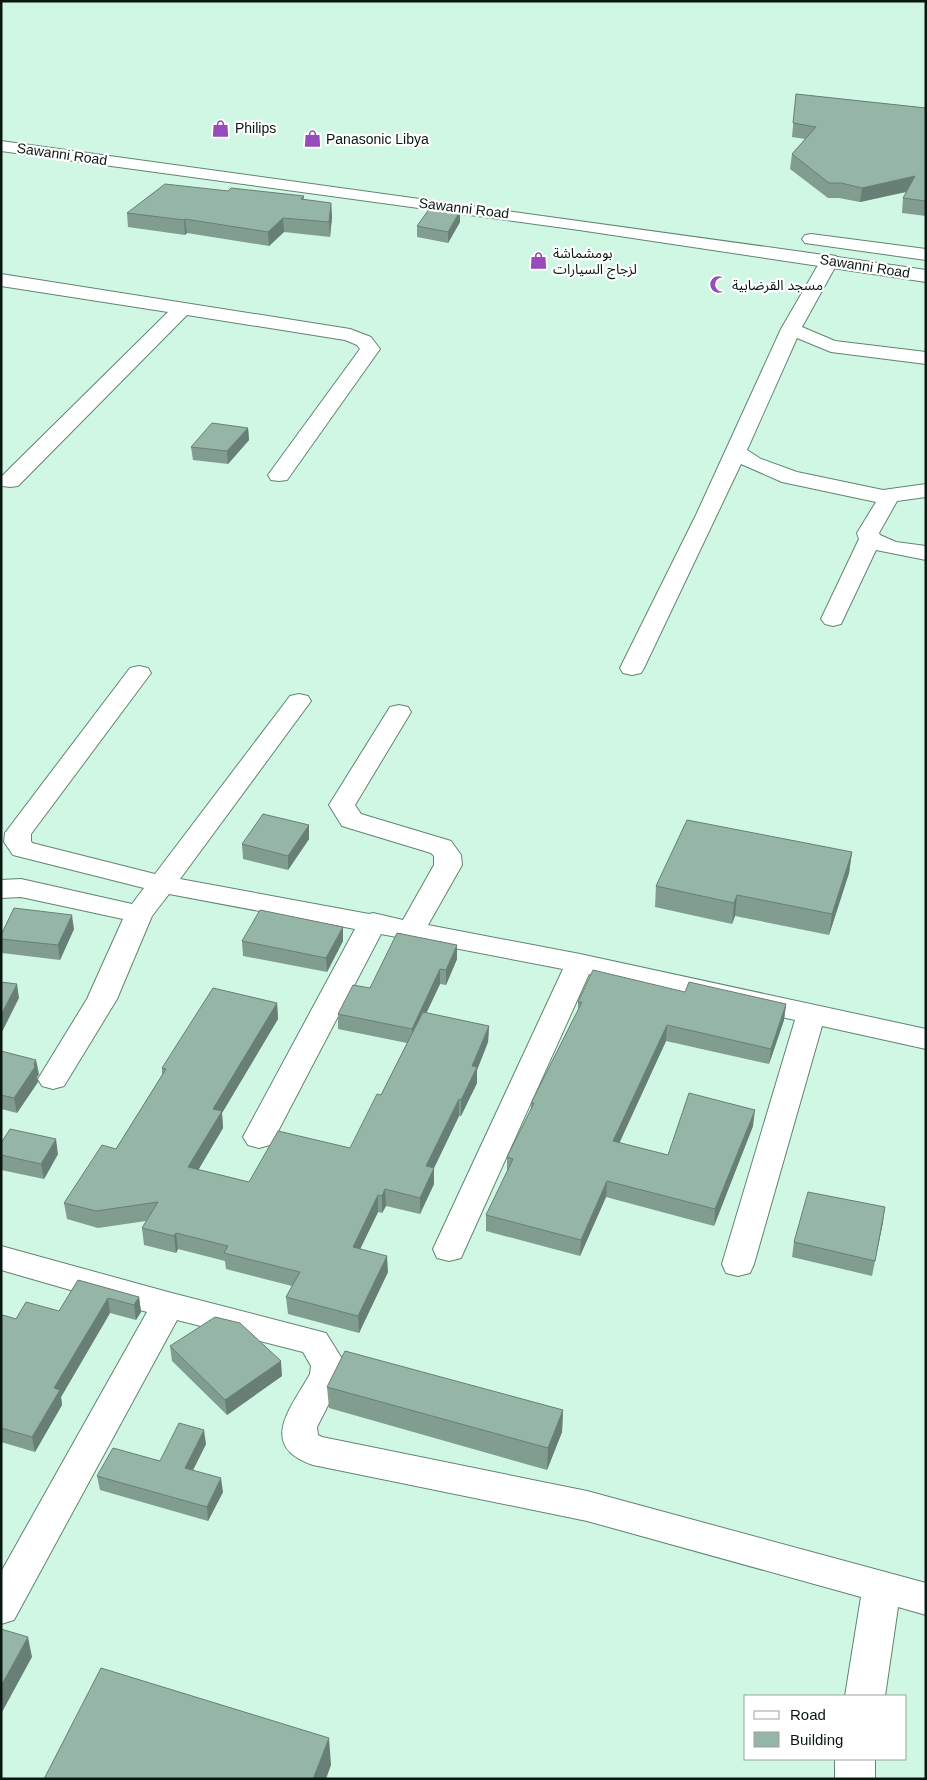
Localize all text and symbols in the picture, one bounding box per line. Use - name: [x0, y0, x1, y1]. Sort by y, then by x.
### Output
- shop icon: Philips: [211, 118, 231, 138]
- place label: Philips: [235, 120, 276, 136]
- shop icon: Panasonic Libya: [302, 129, 322, 149]
- place label: Panasonic Libya: [326, 131, 429, 147]
- street label: Sawanni Road: [16, 140, 108, 168]
- street label: Sawanni Road: [418, 195, 510, 221]
- place label: بومشماشة لزجاج السيارات: [553, 245, 637, 280]
- shop icon: بومشماشة لزجاج السيارات: [529, 251, 549, 271]
- street label: Sawanni Road: [819, 251, 911, 281]
- mosque icon: مسجد القرضابية: [708, 275, 728, 295]
- place label: مسجد القرضابية: [732, 277, 823, 294]
- legend: [744, 1695, 907, 1760]
- text: Road: [790, 1706, 826, 1723]
- text: Building: [790, 1731, 843, 1748]

